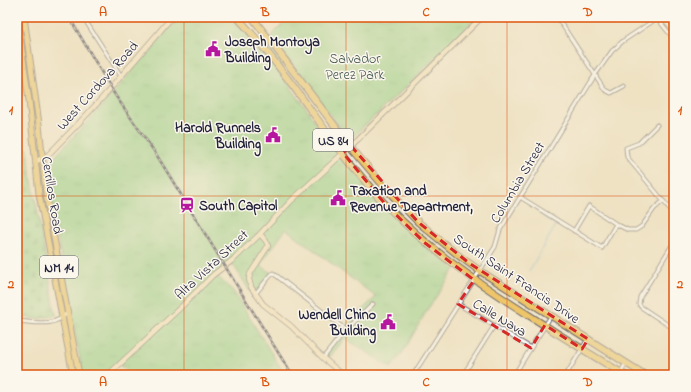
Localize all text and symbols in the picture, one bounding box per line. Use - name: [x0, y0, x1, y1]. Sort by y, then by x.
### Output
- text: A: [99, 3, 107, 22]
- text: B: [260, 3, 270, 22]
- text: C: [422, 3, 430, 22]
- text: D: [582, 3, 593, 22]
- place label: Joseph Montoya Building: [224, 32, 320, 71]
- street label: West Cordova Road: [52, 37, 144, 135]
- public building icon: Joseph Montoya Building: [204, 40, 222, 58]
- park label: Salvador Perez Park: [326, 49, 385, 86]
- text: 1: [9, 101, 14, 120]
- text: 1: [678, 101, 683, 120]
- place label: Harold Runnels Building: [175, 118, 262, 157]
- public building icon: Harold Runnels Building: [264, 126, 282, 144]
- road number: US 84: [313, 129, 353, 151]
- street label: Columbia Street: [486, 138, 551, 228]
- street label: Cerrillos Road: [35, 155, 68, 236]
- place label: Taxation and Revenue Department,: [349, 181, 473, 218]
- public building icon: Taxation and Revenue Department,: [329, 189, 347, 207]
- station icon: South Capitol: [178, 196, 196, 214]
- place label: South Capitol: [199, 196, 278, 217]
- street label: Alta Vista Street: [170, 225, 254, 305]
- street label: South Saint Francis Drive: [449, 229, 584, 330]
- road number: NM 14: [40, 256, 78, 278]
- text: 2: [7, 275, 15, 294]
- text: 2: [676, 275, 684, 294]
- street label: Calle Nava: [468, 294, 530, 343]
- place label: Wendell Chino Building: [299, 305, 377, 344]
- public building icon: Wendell Chino Building: [379, 313, 397, 331]
- text: A: [99, 373, 107, 392]
- text: B: [260, 373, 270, 392]
- text: C: [422, 373, 430, 392]
- text: D: [582, 373, 593, 392]

